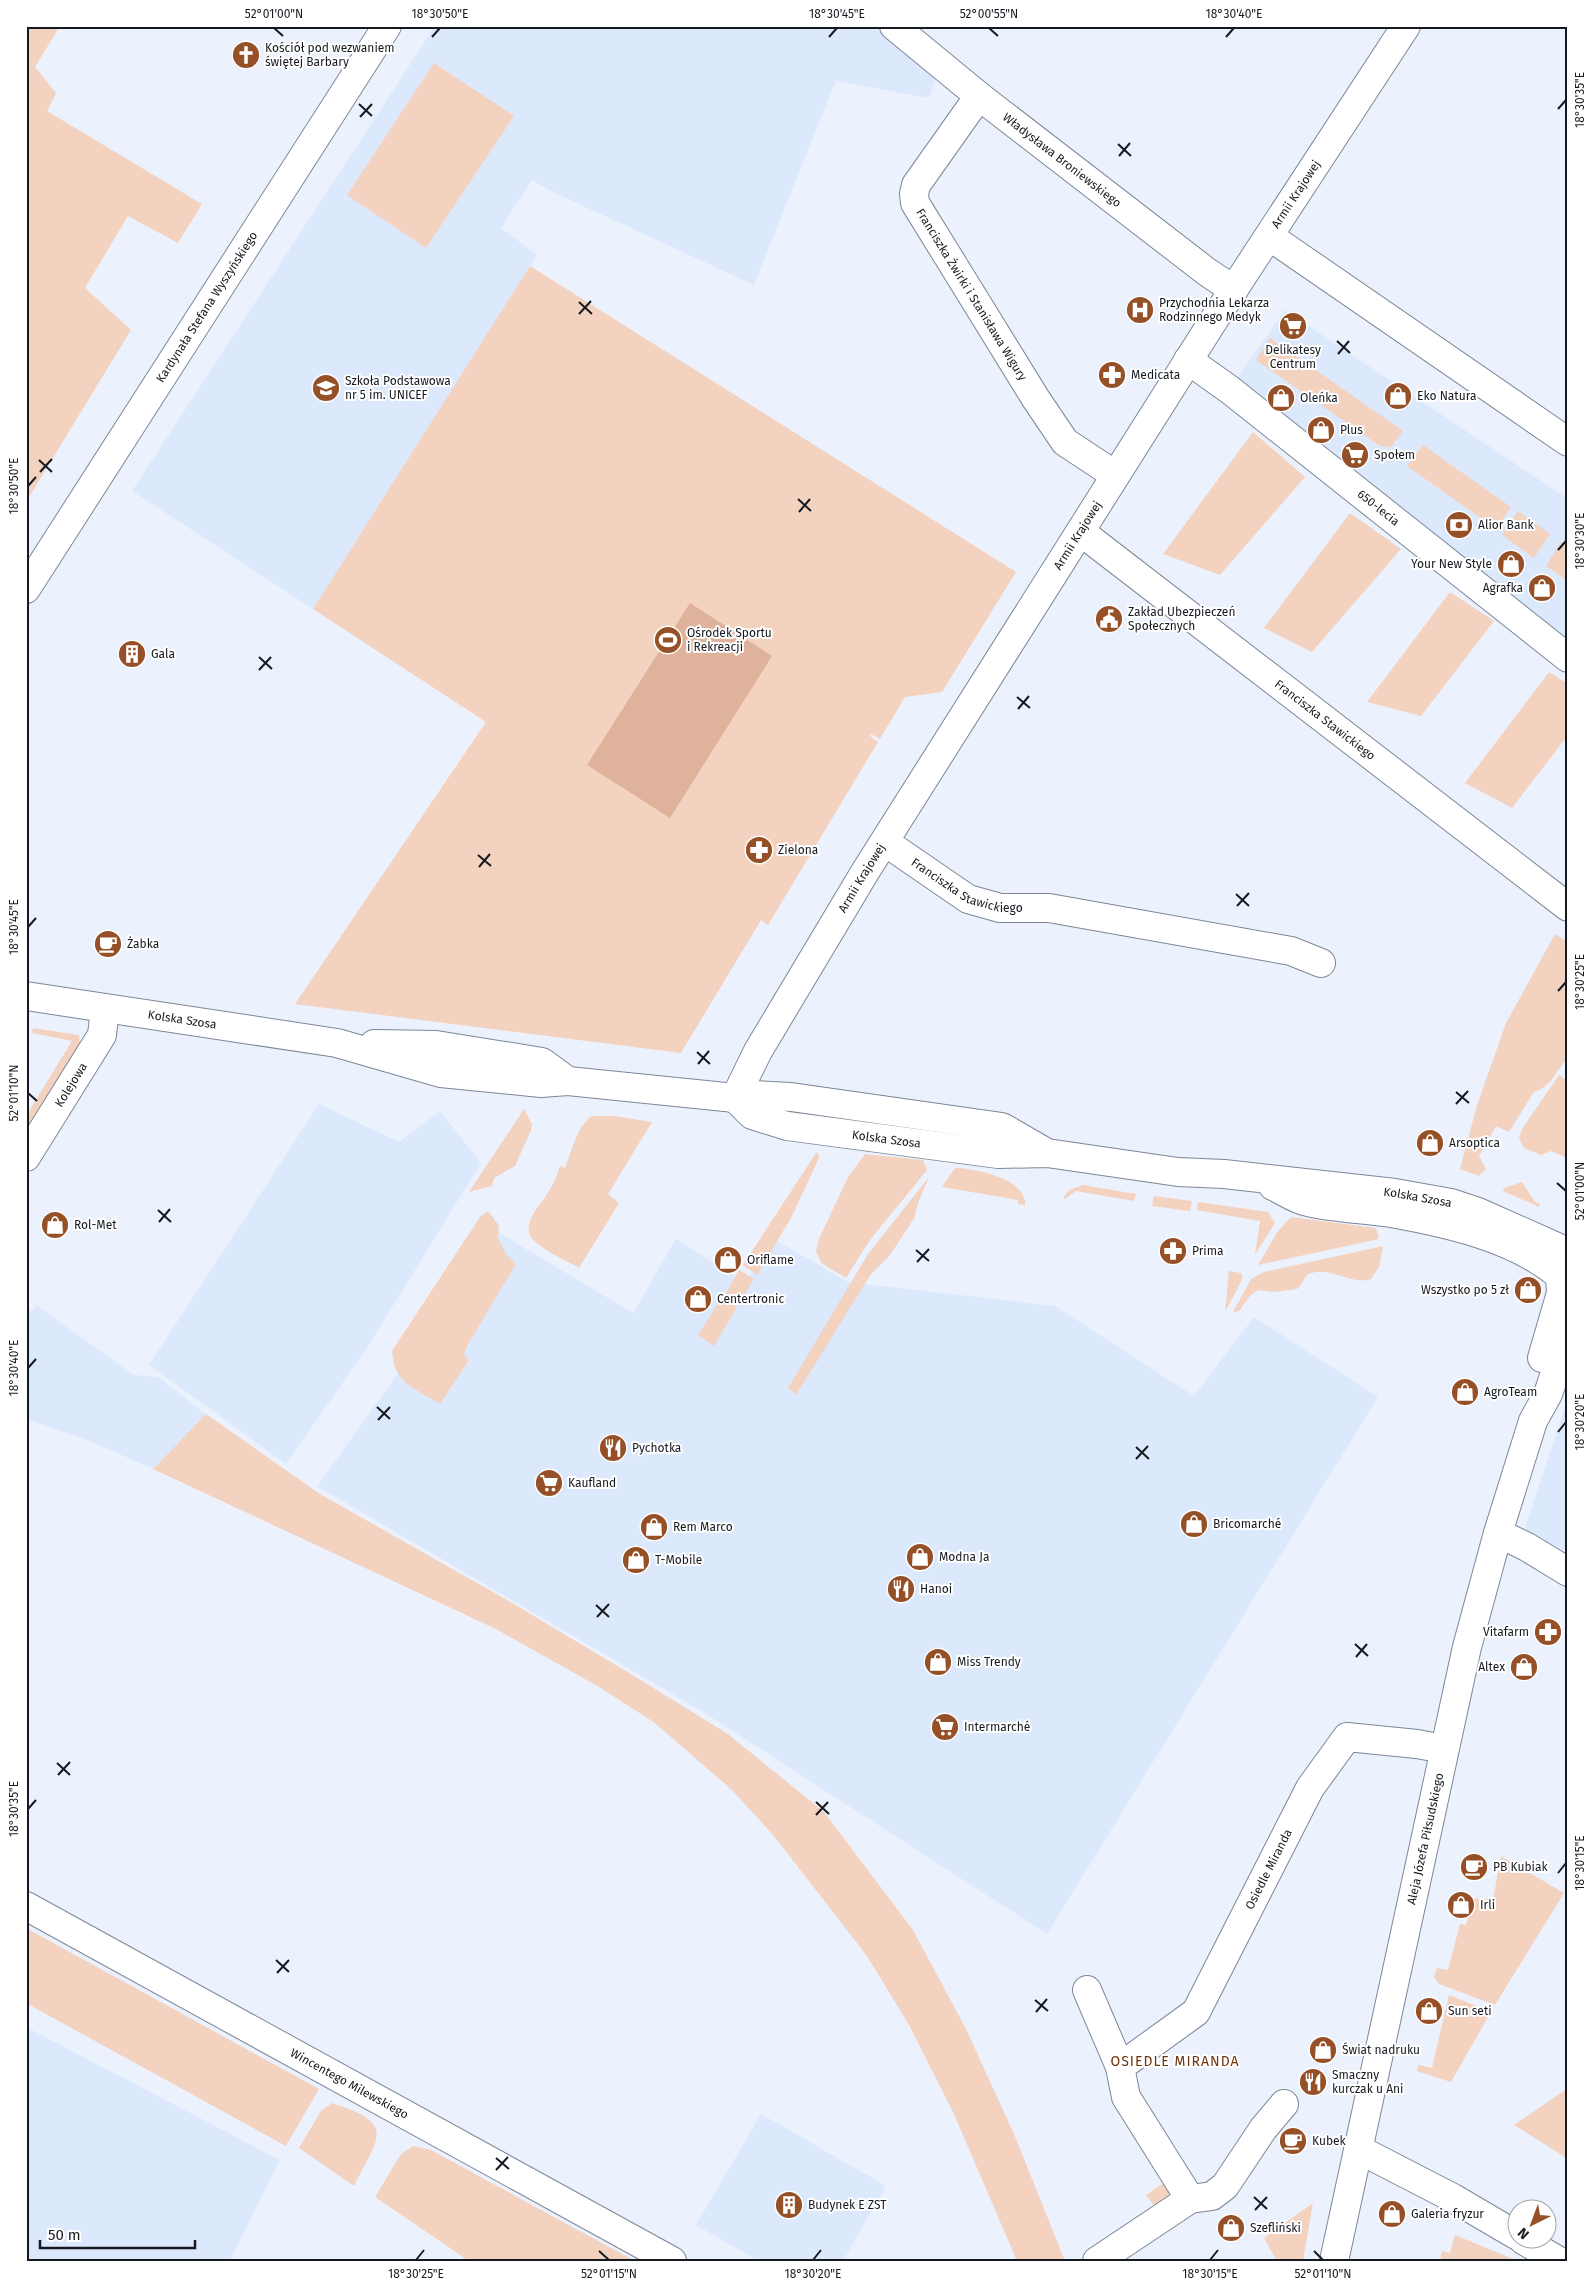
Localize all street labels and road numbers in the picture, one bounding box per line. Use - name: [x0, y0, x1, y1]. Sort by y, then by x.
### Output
- street label: Władysława Broniewskiego: [1000, 110, 1124, 210]
- street label: Armii Krajowej: [1269, 158, 1323, 231]
- street label: Franciszka Żwirki i Stanisława Wigury: [913, 206, 1030, 383]
- street label: Kardynała Stefana Wyszyńskiego: [153, 229, 260, 385]
- street label: 650-lecia: [1355, 487, 1402, 529]
- street label: Armii Krajowej: [1051, 499, 1105, 572]
- street label: Franciszka Stawickiego: [1272, 677, 1378, 763]
- street label: Armii Krajowej: [835, 841, 888, 915]
- street label: Franciszka Stawickiego: [909, 855, 1023, 915]
- street label: Kolska Szosa: [147, 1008, 218, 1032]
- street label: Kolejowa: [52, 1060, 90, 1109]
- street label: Kolska Szosa: [851, 1128, 922, 1151]
- street label: Kolska Szosa: [1383, 1185, 1453, 1210]
- street label: Aleja Józefa Piłsudskiego: [1404, 1772, 1447, 1906]
- street label: Osiedle Miranda: [1242, 1827, 1295, 1912]
- street label: Wincentego Milewskiego: [288, 2046, 411, 2122]

